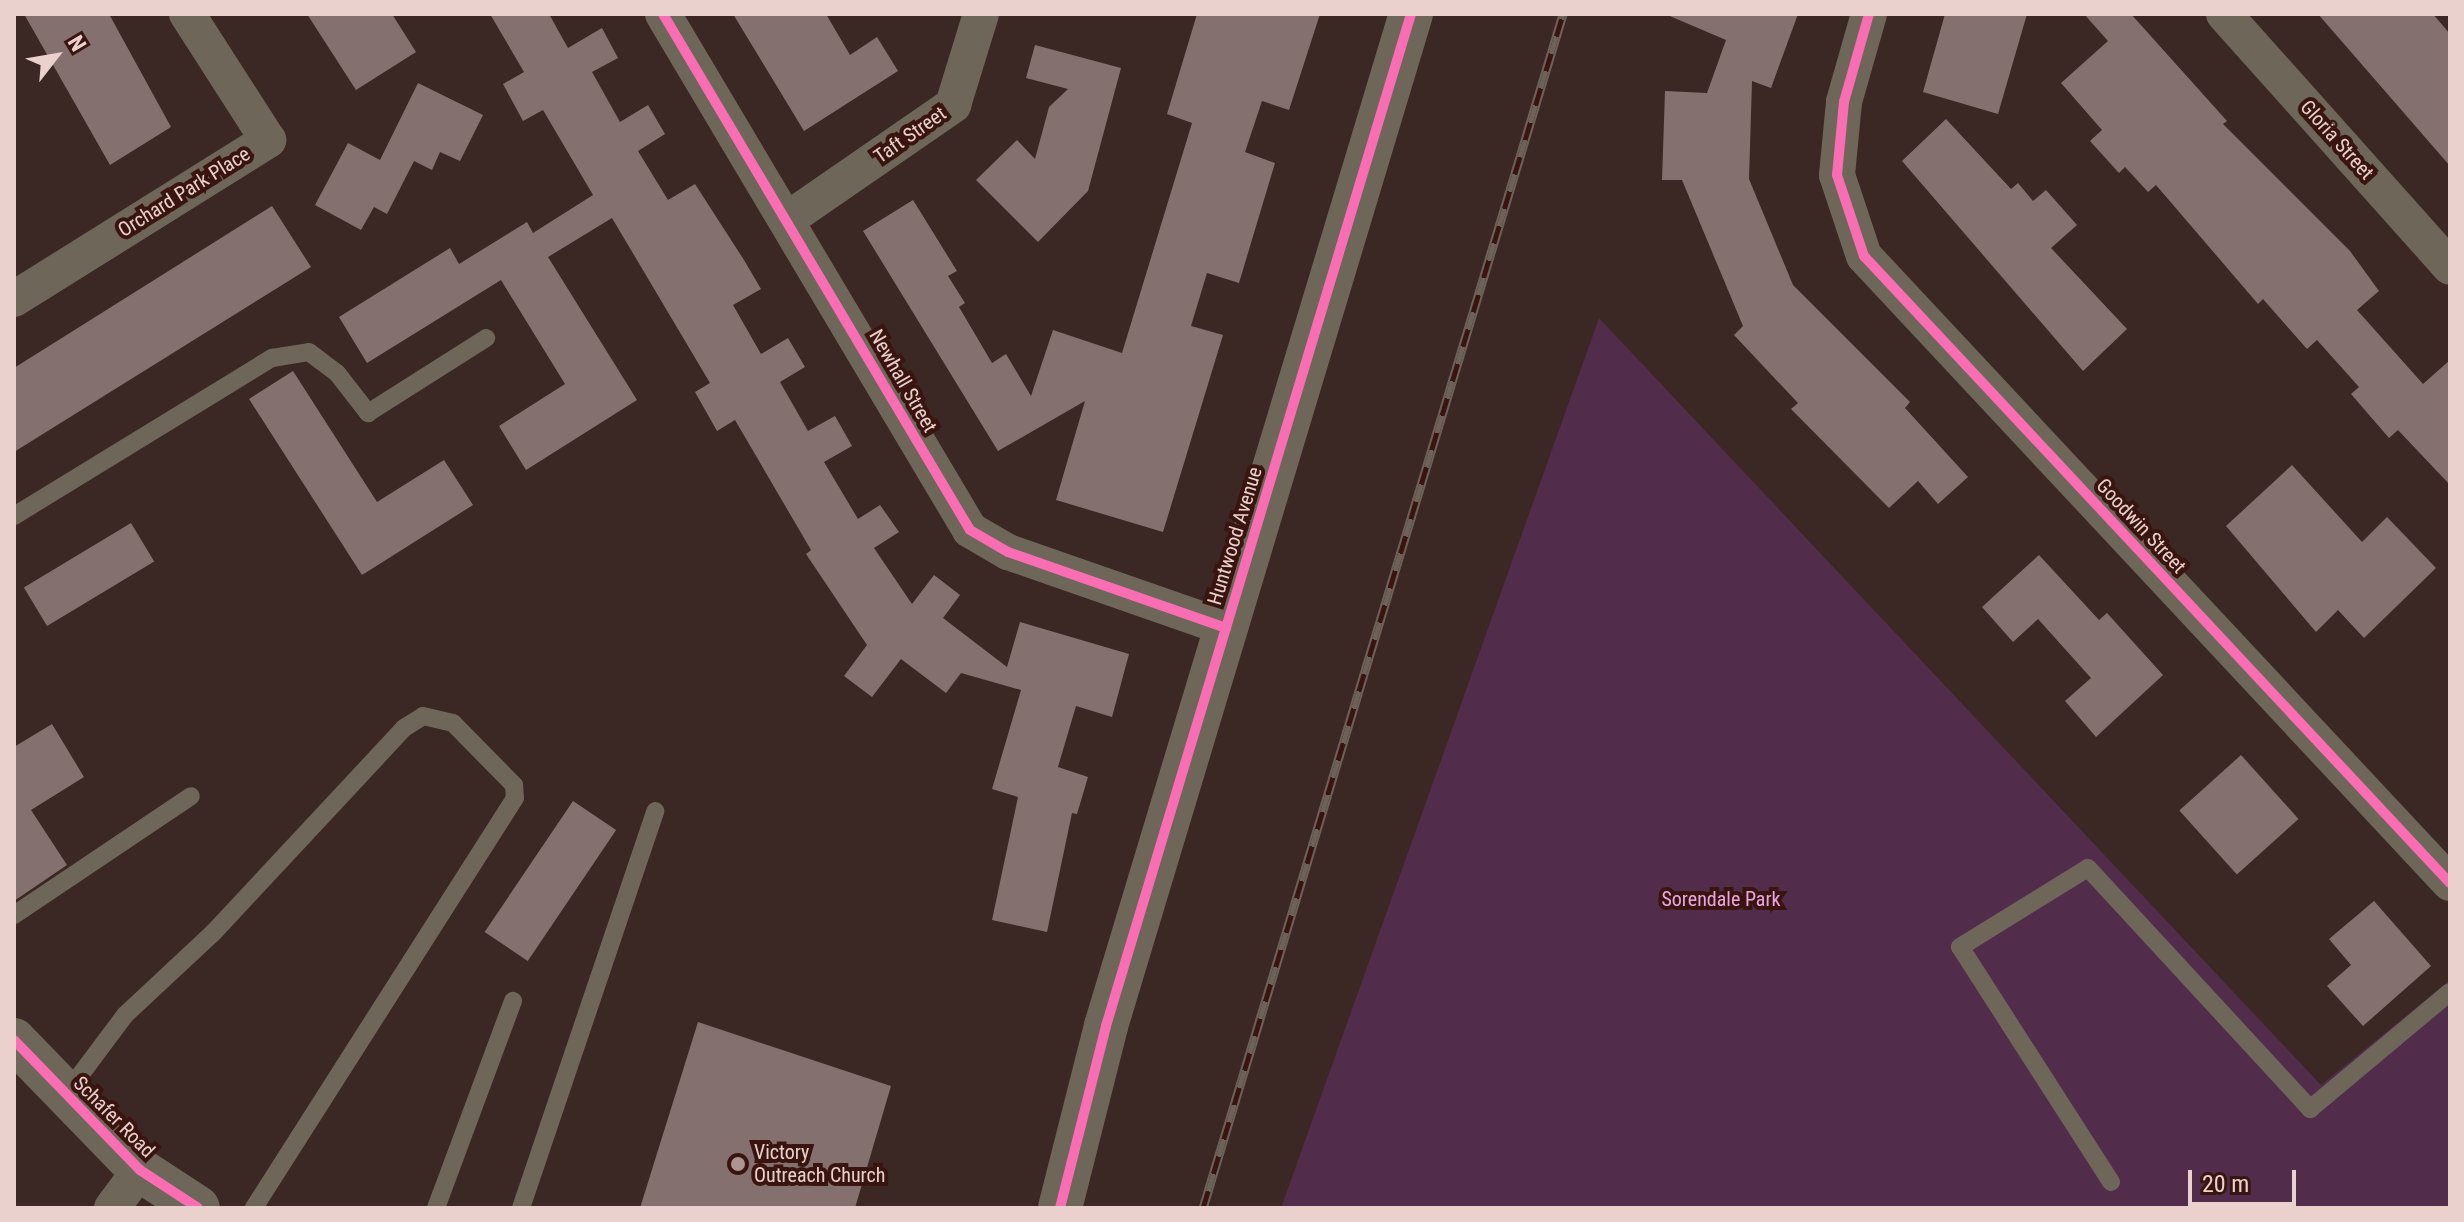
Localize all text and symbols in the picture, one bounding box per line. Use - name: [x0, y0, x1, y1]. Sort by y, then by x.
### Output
- north arrow: [16, 16, 96, 96]
- text: N: [63, 31, 91, 56]
- street label: Gloria Street: [2295, 95, 2379, 185]
- street label: Taft Street: [869, 101, 951, 169]
- street label: Orchard Park Place: [114, 142, 254, 242]
- street label: Newhall Street: [864, 325, 942, 437]
- street label: Huntwood Avenue: [1203, 464, 1267, 608]
- street label: Goodwin Street: [2091, 474, 2191, 578]
- park label: Sorendale Park: [1661, 887, 1781, 911]
- street label: Schafer Road: [68, 1071, 160, 1163]
- place label: Victory Outreach Church: [754, 1140, 885, 1187]
- scale bar: [2192, 1154, 2300, 1204]
- marker: Victory Outreach Church: [729, 1155, 747, 1173]
- text: 20 m: [2202, 1170, 2249, 1198]

